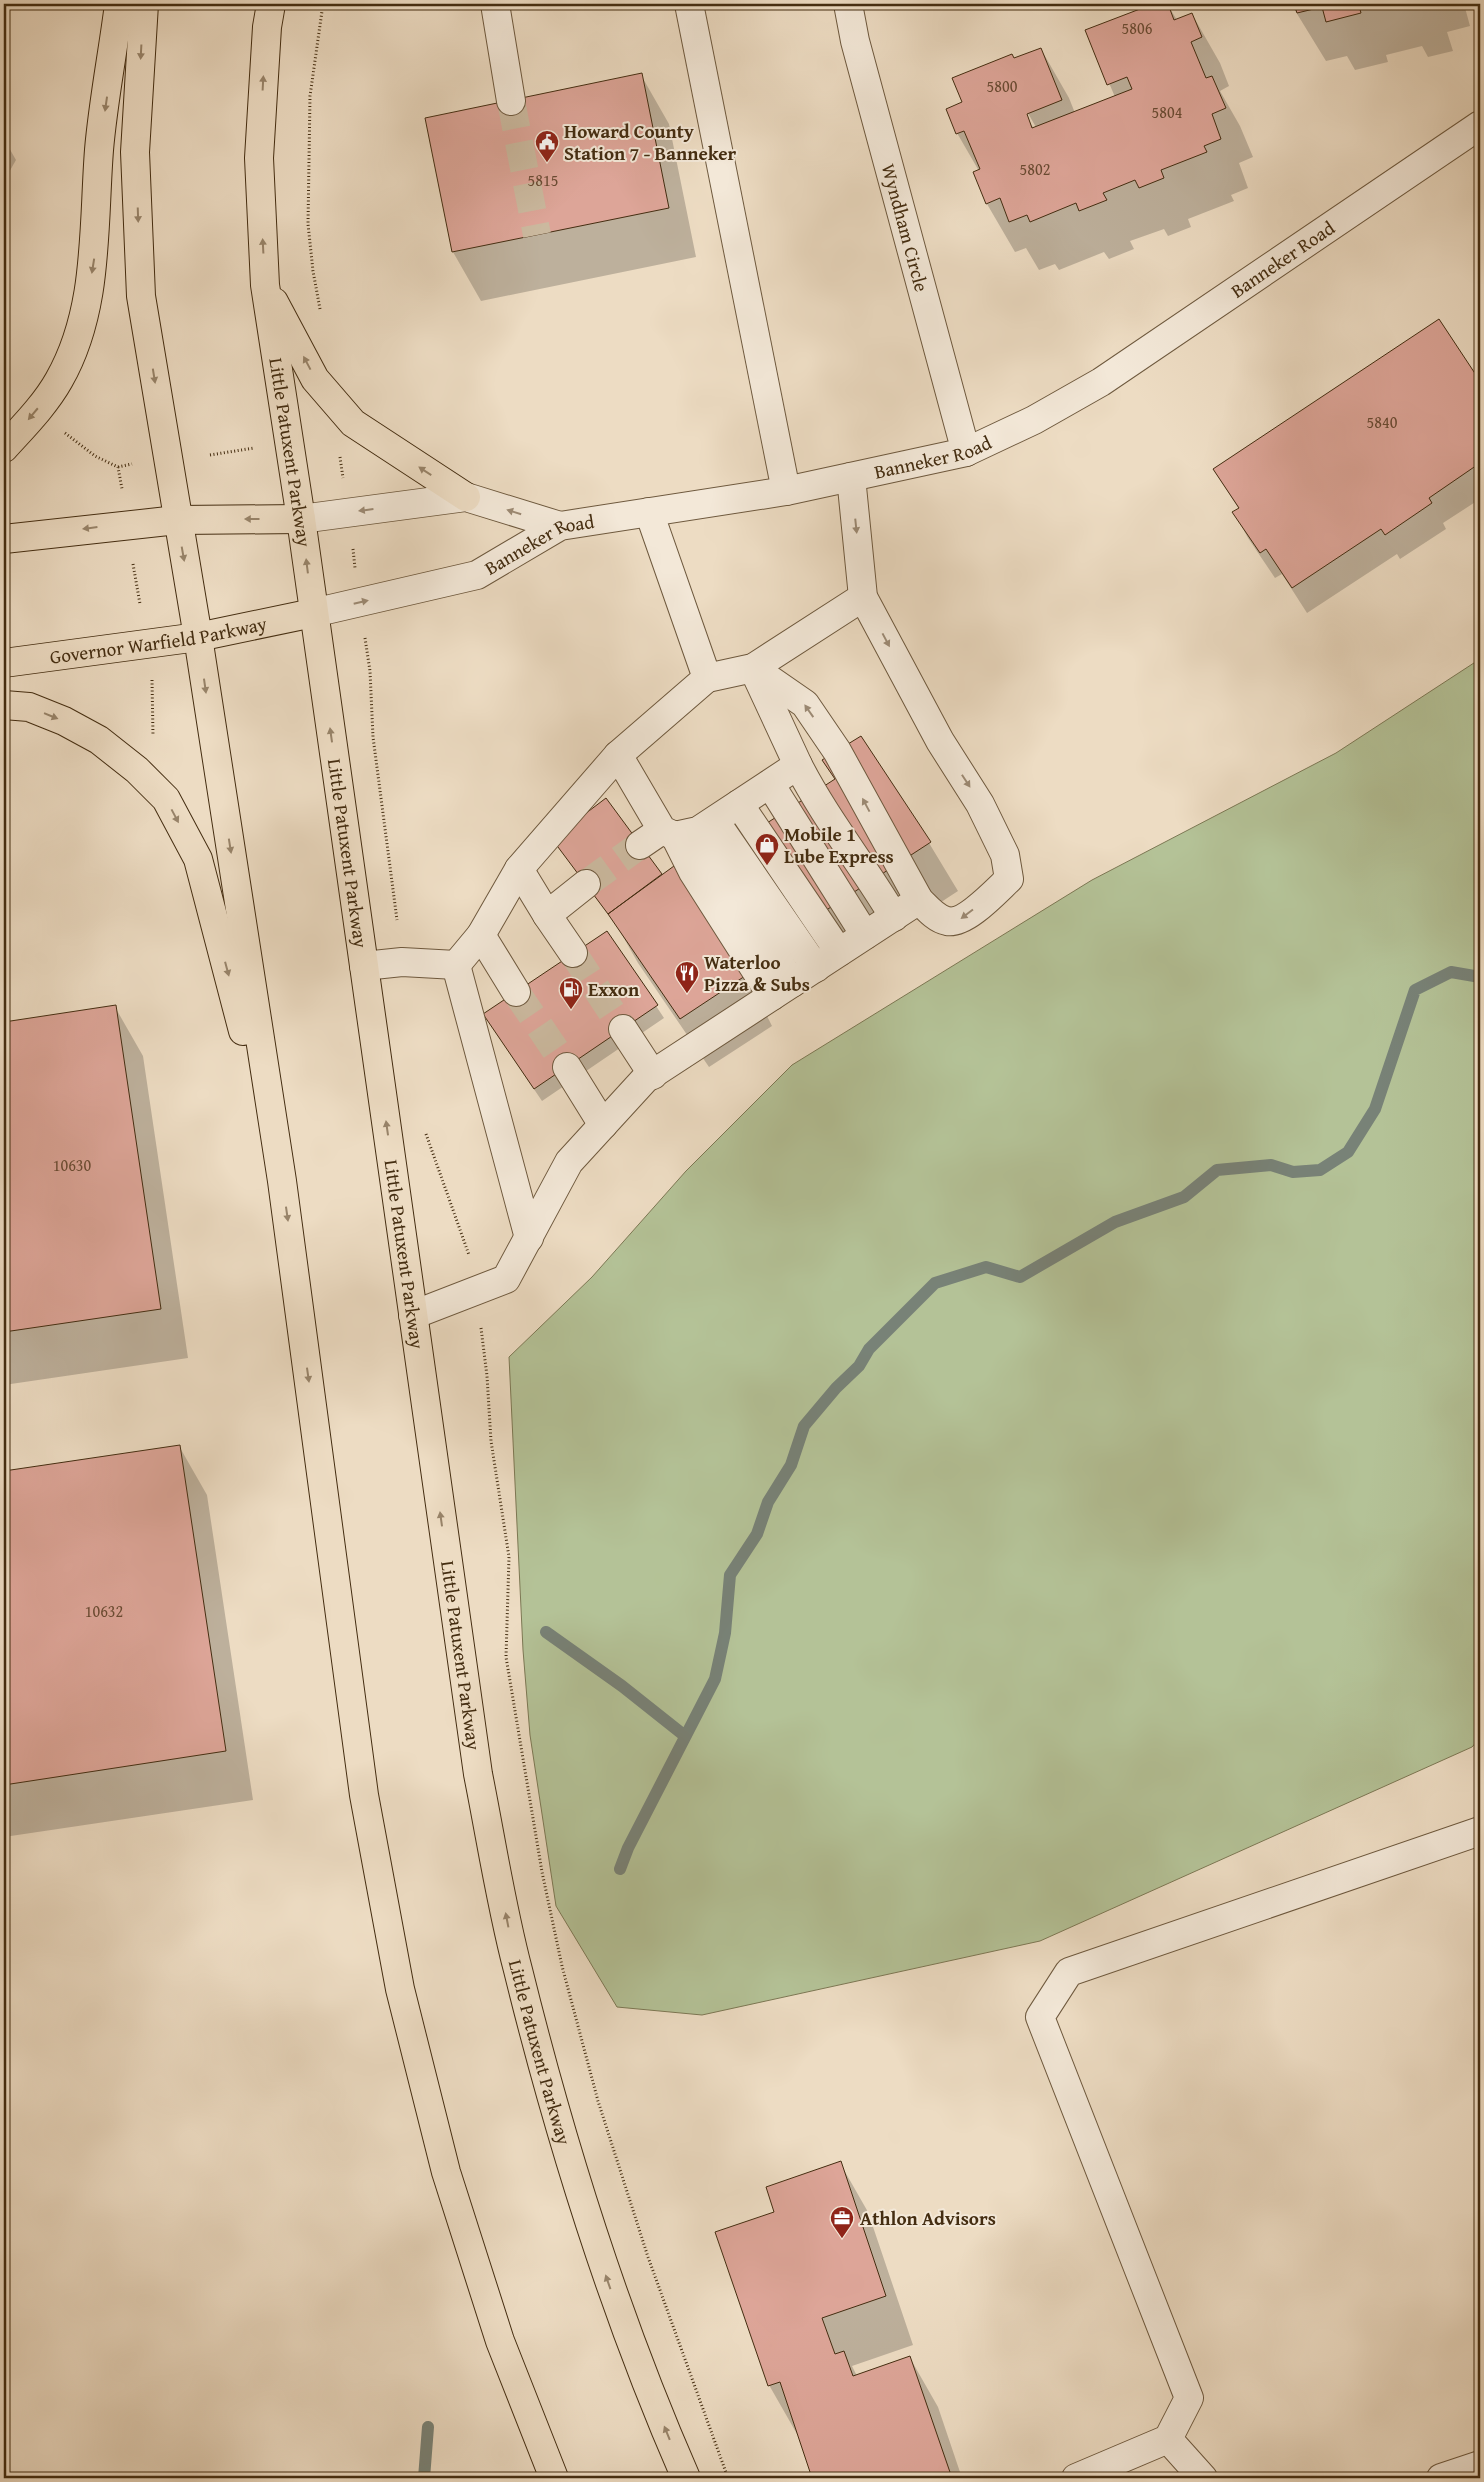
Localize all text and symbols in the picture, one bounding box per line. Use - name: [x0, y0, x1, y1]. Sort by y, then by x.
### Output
- house number: 5806: [1122, 16, 1153, 40]
- one-way arrow: [137, 45, 145, 61]
- house number: 5800: [987, 74, 1018, 98]
- one-way arrow: [260, 75, 268, 91]
- one-way arrow: [101, 96, 109, 112]
- house number: 5804: [1152, 100, 1183, 124]
- place label: Howard County Station 7 - Banneker: [564, 117, 737, 167]
- public building icon: Howard County Station 7 - Banneker: [534, 129, 560, 163]
- house number: 5802: [1020, 157, 1050, 181]
- street label: Wyndham Circle: [875, 161, 936, 295]
- house number: 5815: [528, 168, 558, 192]
- one-way arrow: [134, 207, 142, 223]
- street label: Banneker Road: [1225, 213, 1341, 304]
- one-way arrow: [259, 237, 267, 253]
- one-way arrow: [88, 258, 96, 274]
- street label: Little Patuxent Parkway: [262, 356, 319, 549]
- one-way arrow: [303, 356, 311, 371]
- one-way arrow: [150, 368, 158, 384]
- one-way arrow: [28, 407, 39, 420]
- house number: 5840: [1367, 410, 1398, 434]
- street label: Banneker Road: [872, 428, 997, 486]
- one-way arrow: [419, 466, 432, 476]
- one-way arrow: [358, 507, 374, 515]
- street label: Banneker Road: [479, 507, 597, 582]
- one-way arrow: [506, 507, 521, 515]
- one-way arrow: [244, 515, 260, 523]
- one-way arrow: [852, 518, 860, 534]
- one-way arrow: [82, 524, 98, 532]
- one-way arrow: [179, 546, 187, 562]
- one-way arrow: [303, 558, 311, 574]
- one-way arrow: [353, 598, 368, 606]
- street label: Governor Warfield Parkway: [48, 609, 270, 671]
- one-way arrow: [882, 633, 890, 648]
- one-way arrow: [201, 678, 209, 694]
- one-way arrow: [804, 704, 814, 718]
- one-way arrow: [44, 712, 58, 720]
- one-way arrow: [327, 726, 335, 742]
- street label: Little Patuxent Parkway: [321, 757, 375, 950]
- one-way arrow: [961, 775, 971, 788]
- one-way arrow: [862, 798, 870, 812]
- one-way arrow: [171, 808, 179, 823]
- place label: Mobile 1 Lube Express: [784, 820, 894, 870]
- shop icon: Mobile 1 Lube Express: [754, 832, 780, 866]
- one-way arrow: [226, 838, 234, 854]
- one-way arrow: [961, 909, 974, 920]
- place label: Waterloo Pizza & Subs: [704, 948, 810, 998]
- restaurant icon: Waterloo Pizza & Subs: [674, 960, 700, 994]
- one-way arrow: [223, 961, 231, 976]
- place label: Exxon: [588, 975, 640, 1003]
- fuel station icon: Exxon: [558, 976, 584, 1010]
- one-way arrow: [383, 1120, 391, 1136]
- house number: 10630: [53, 1153, 92, 1177]
- street label: Little Patuxent Parkway: [377, 1158, 432, 1351]
- one-way arrow: [283, 1207, 291, 1223]
- one-way arrow: [304, 1368, 312, 1384]
- one-way arrow: [437, 1510, 445, 1526]
- street label: Little Patuxent Parkway: [434, 1559, 489, 1752]
- house number: 10632: [85, 1599, 123, 1623]
- one-way arrow: [503, 1912, 511, 1928]
- street label: Little Patuxent Parkway: [502, 1956, 579, 2149]
- place label: Athlon Advisors: [860, 2204, 996, 2232]
- office icon: Athlon Advisors: [829, 2205, 855, 2239]
- one-way arrow: [604, 2274, 612, 2289]
- one-way arrow: [663, 2425, 671, 2440]

